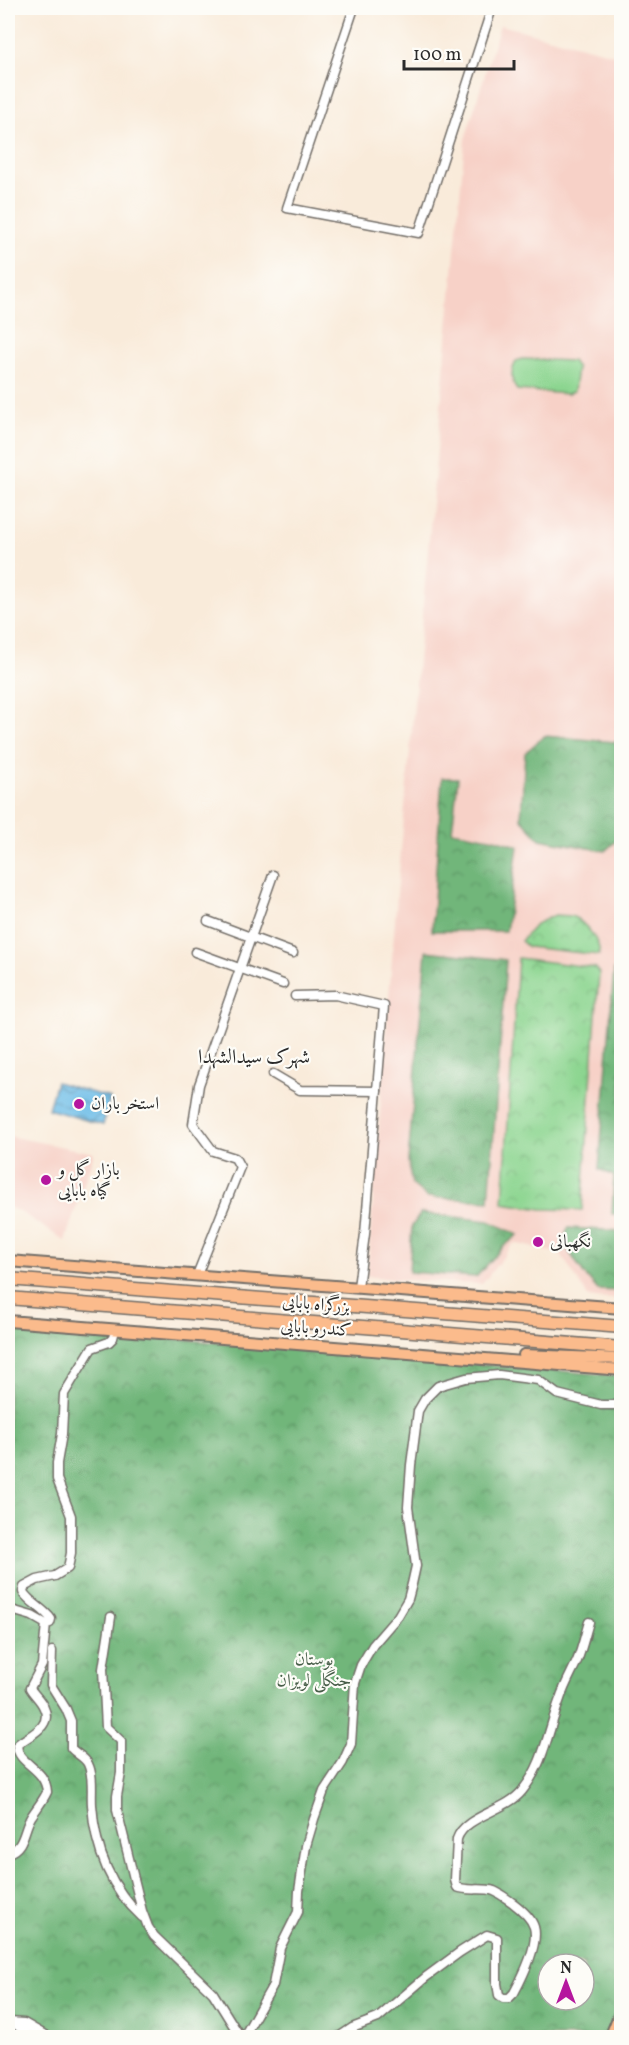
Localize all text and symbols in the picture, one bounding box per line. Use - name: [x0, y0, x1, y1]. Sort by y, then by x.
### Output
- scale bar: [404, 33, 514, 71]
- text: 100 m: [413, 43, 462, 68]
- district label: شهرک سیدالشهدا: [198, 1044, 310, 1072]
- place label: استخر باران: [91, 1092, 159, 1117]
- marker: استخر باران: [72, 1097, 86, 1111]
- place label: بازار گل و گیاه بابایی: [56, 1158, 120, 1204]
- marker: بازار گل و گیاه بابایی: [39, 1173, 53, 1187]
- place label: نگهبانی: [550, 1230, 591, 1255]
- marker: نگهبانی: [531, 1235, 545, 1249]
- street label: بزرگراه بابایی: [281, 1289, 351, 1320]
- street label: کندرو بابایی: [280, 1314, 352, 1344]
- park label: بوستان جنگلی لویزان: [277, 1648, 351, 1694]
- north arrow: [536, 1952, 596, 2012]
- text: N: [560, 1958, 572, 1980]

